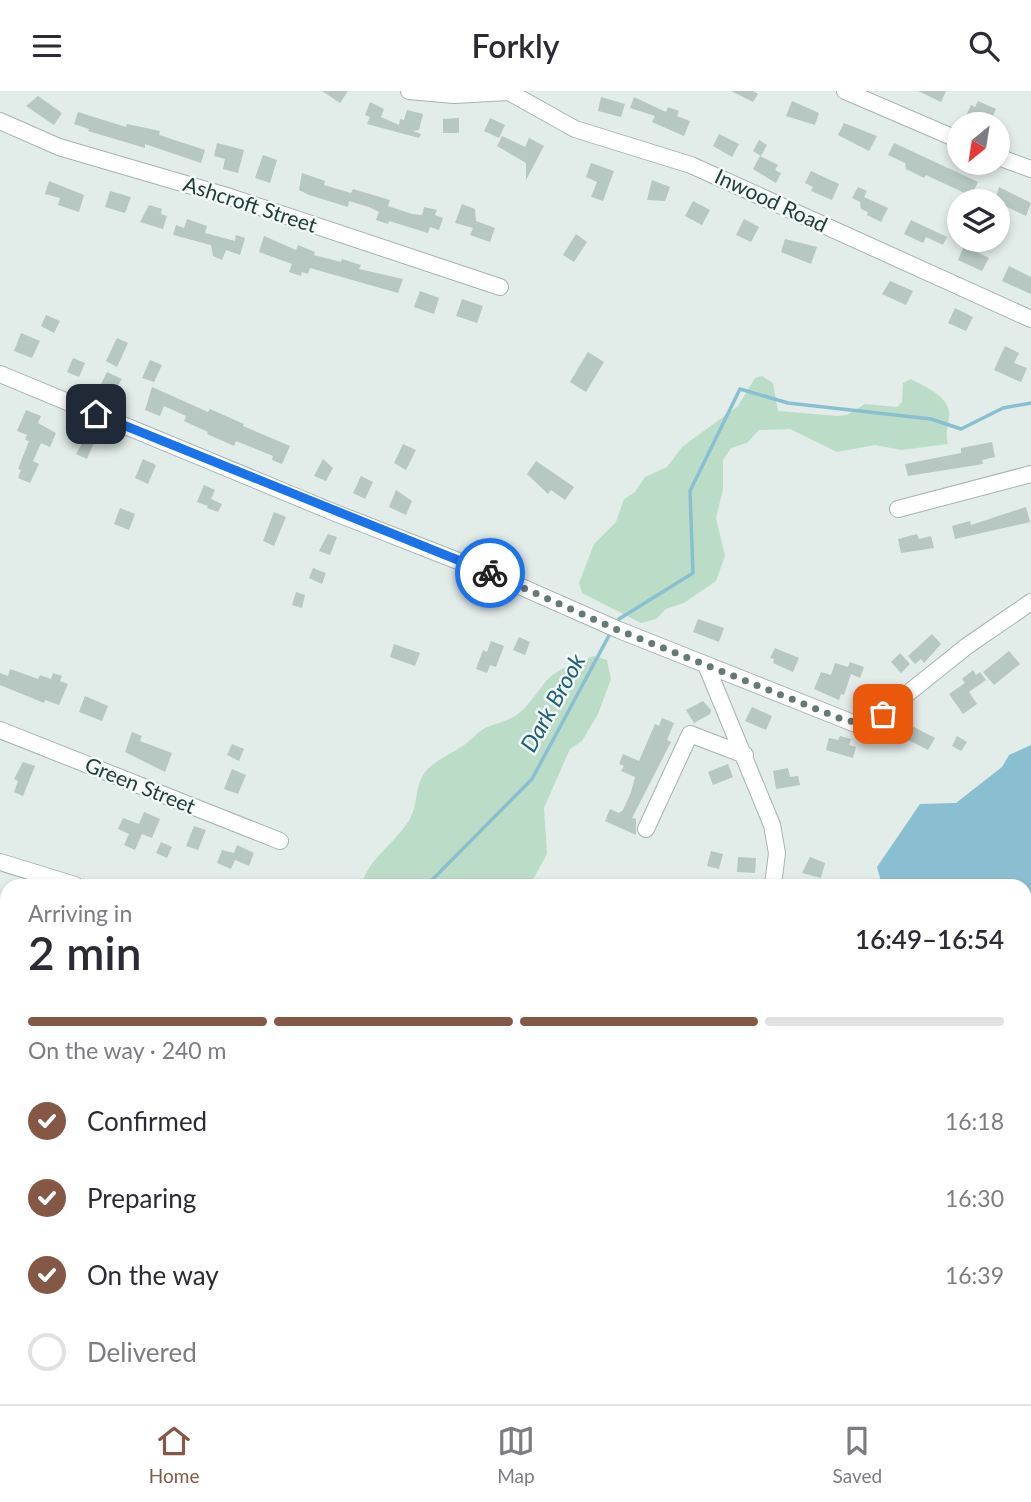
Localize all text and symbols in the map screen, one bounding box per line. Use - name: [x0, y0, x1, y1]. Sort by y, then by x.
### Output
- text: Forkly: [472, 26, 559, 65]
- icon: menu: [28, 27, 66, 65]
- icon: search: [965, 27, 1003, 65]
- north arrow: [947, 112, 1010, 175]
- map controls: [947, 112, 1010, 252]
- street label: Inwood Road: [711, 163, 832, 237]
- street label: Ashcroft Street: [181, 170, 321, 237]
- button: layers: [947, 189, 1010, 252]
- pin: [66, 384, 126, 444]
- icon: home: [77, 395, 115, 433]
- courier: [455, 538, 525, 608]
- icon: bike: [471, 554, 509, 592]
- water label: Dark Brook: [514, 648, 591, 756]
- pin: [853, 684, 913, 744]
- icon: bag: [864, 695, 902, 733]
- street label: Green Street: [82, 751, 200, 818]
- text: Arriving in: [28, 899, 132, 927]
- text: 16:49–16:54: [855, 923, 1004, 955]
- text: 2 min: [28, 925, 142, 980]
- text: On the way · 240 m: [28, 1036, 227, 1064]
- icon: check: [28, 1102, 66, 1140]
- text: Confirmed: [87, 1105, 207, 1137]
- text: 16:18: [945, 1107, 1004, 1135]
- icon: check: [28, 1179, 66, 1217]
- text: Preparing: [87, 1182, 196, 1214]
- text: 16:30: [945, 1184, 1004, 1212]
- icon: check: [28, 1256, 66, 1294]
- text: On the way: [87, 1259, 219, 1291]
- text: 16:39: [945, 1261, 1004, 1289]
- text: Delivered: [87, 1336, 197, 1368]
- tab: Home: [149, 1422, 199, 1487]
- tab: Map: [497, 1422, 535, 1487]
- tab: Saved: [833, 1422, 882, 1487]

